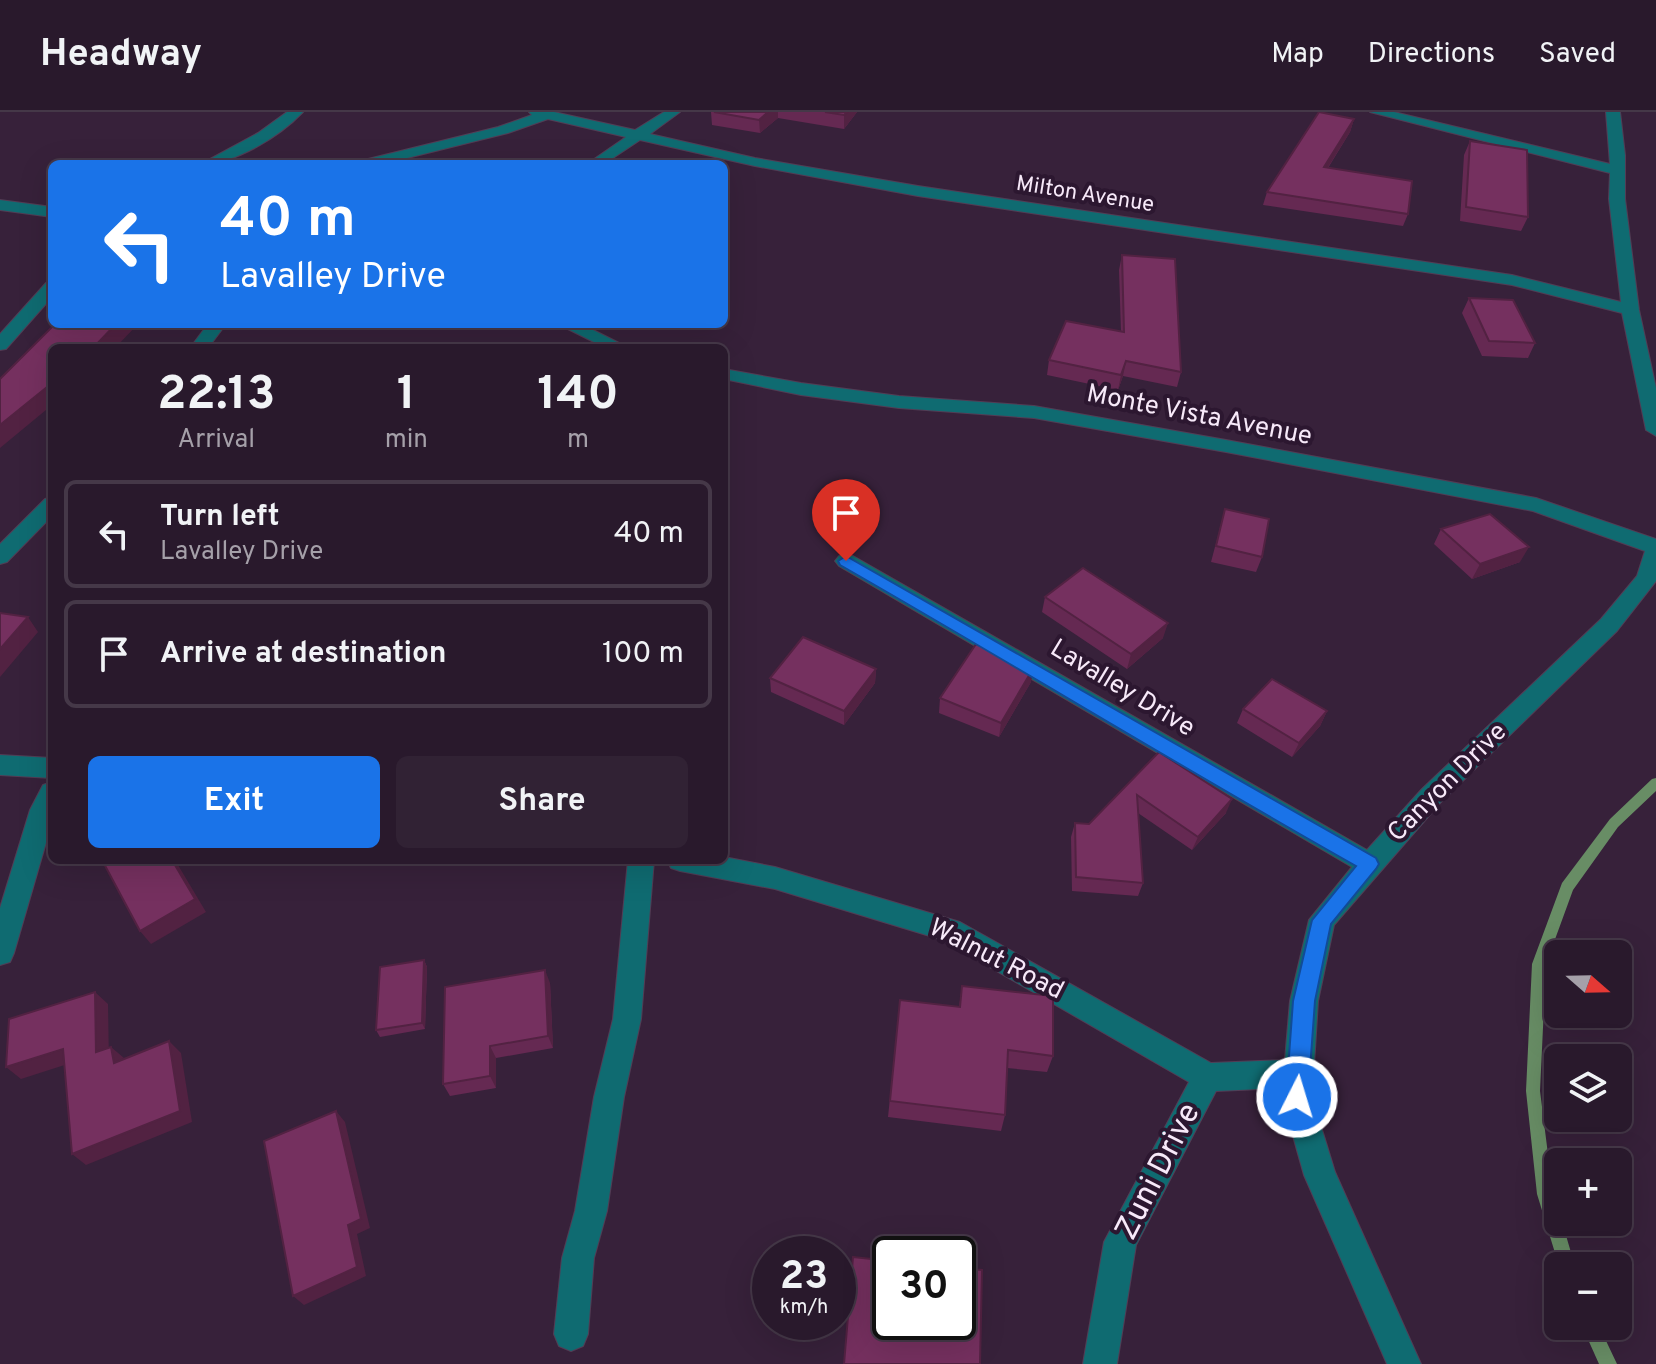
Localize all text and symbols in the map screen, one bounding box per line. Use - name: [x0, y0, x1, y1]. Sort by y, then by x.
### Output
- text: Headway: [40, 31, 202, 80]
- text: Map: [1271, 37, 1324, 73]
- text: Directions: [1368, 37, 1495, 73]
- text: Saved: [1539, 37, 1616, 73]
- street label: Milton Avenue: [1014, 171, 1156, 219]
- text: 40 m: [220, 186, 356, 256]
- icon: left: [88, 192, 192, 296]
- text: Lavalley Drive: [220, 255, 446, 301]
- text: 22:13: [157, 366, 276, 426]
- text: 1: [397, 366, 416, 426]
- text: 140: [537, 366, 619, 426]
- street label: Monte Vista Avenue: [1083, 378, 1315, 454]
- text: Arrival: [178, 424, 255, 457]
- text: min: [385, 424, 428, 457]
- text: m: [567, 424, 589, 457]
- pin: [812, 479, 880, 561]
- icon: arrive: [824, 491, 868, 535]
- text: Turn left: [160, 499, 280, 536]
- icon: left: [92, 512, 136, 556]
- text: 40 m: [614, 516, 684, 553]
- text: Lavalley Drive: [160, 536, 323, 569]
- icon: arrive: [92, 632, 136, 676]
- street label: Lavalley Drive: [1044, 633, 1200, 745]
- text: Arrive at destination: [160, 636, 446, 673]
- text: 100 m: [602, 636, 684, 673]
- street label: Canyon Drive: [1381, 716, 1515, 850]
- button: Exit: [88, 756, 380, 848]
- button: Share: [396, 756, 688, 848]
- street label: Walnut Road: [923, 912, 1069, 1008]
- north arrow: [1544, 940, 1632, 1028]
- map controls: [1544, 940, 1632, 1340]
- button: layers: [1544, 1044, 1632, 1132]
- position arrow: [1255, 1055, 1339, 1139]
- street label: Zuni Drive: [1108, 1097, 1210, 1247]
- button: +: [1544, 1148, 1632, 1236]
- speed limit sign: 30: [872, 1236, 976, 1340]
- button: −: [1544, 1252, 1632, 1340]
- text: 23: [780, 1253, 828, 1303]
- text: km/h: [780, 1295, 828, 1321]

